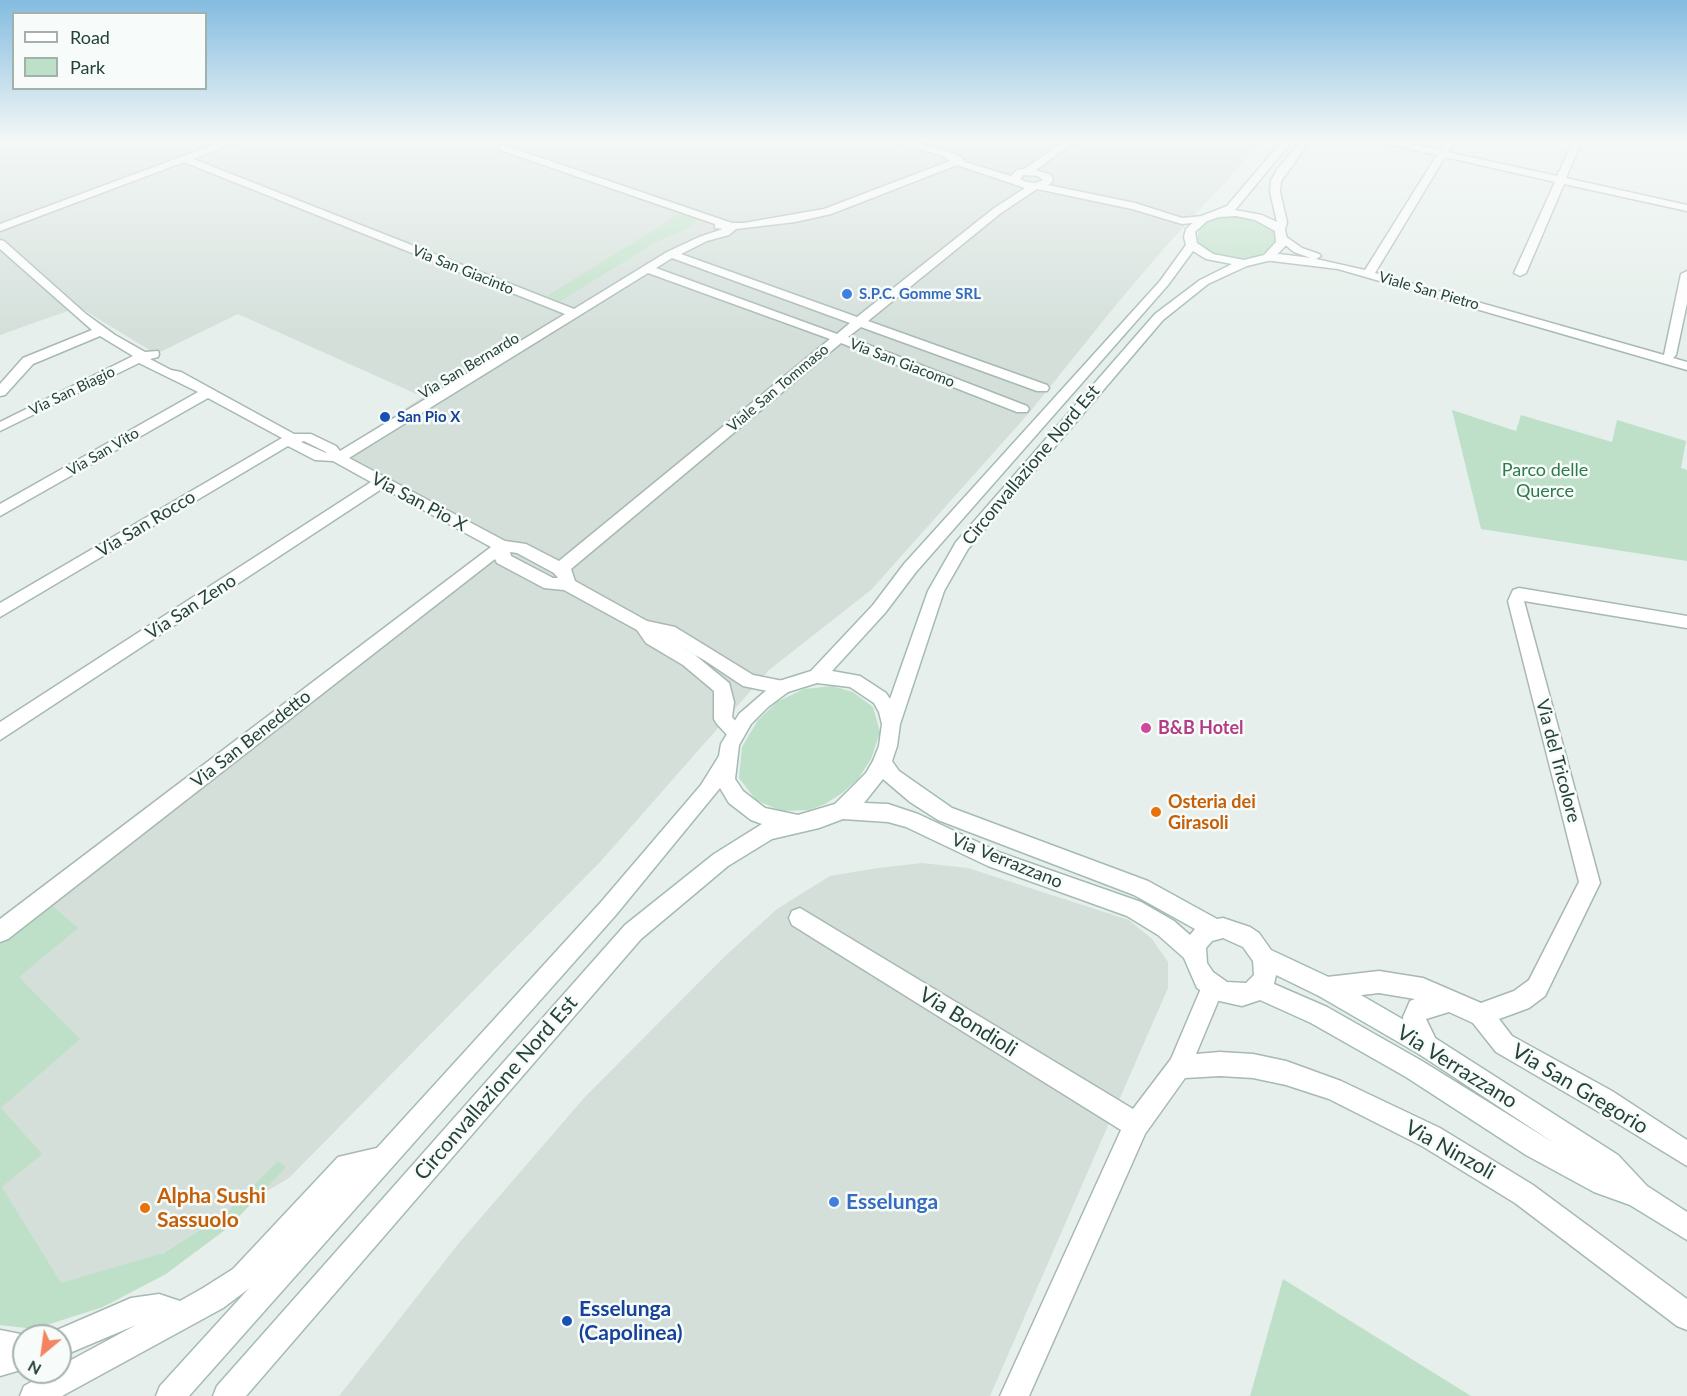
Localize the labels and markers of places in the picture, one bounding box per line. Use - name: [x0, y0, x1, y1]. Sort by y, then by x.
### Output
- place label: S.P.C. Gomme SRL: [859, 285, 981, 303]
- marker: S.P.C. Gomme SRL: [840, 287, 854, 301]
- place label: San Pio X: [397, 408, 460, 426]
- marker: San Pio X: [378, 410, 392, 424]
- place label: B&B Hotel: [1158, 717, 1244, 739]
- marker: B&B Hotel: [1139, 721, 1153, 735]
- place label: Osteria dei Girasoli: [1168, 791, 1256, 834]
- marker: Osteria dei Girasoli: [1149, 805, 1163, 819]
- place label: Alpha Sushi Sassuolo: [157, 1183, 266, 1233]
- place label: Esselunga: [846, 1189, 938, 1215]
- marker: Esselunga: [827, 1195, 841, 1209]
- marker: Alpha Sushi Sassuolo: [138, 1201, 152, 1215]
- place label: Esselunga (Capolinea): [579, 1296, 683, 1346]
- marker: Esselunga (Capolinea): [560, 1314, 574, 1328]

